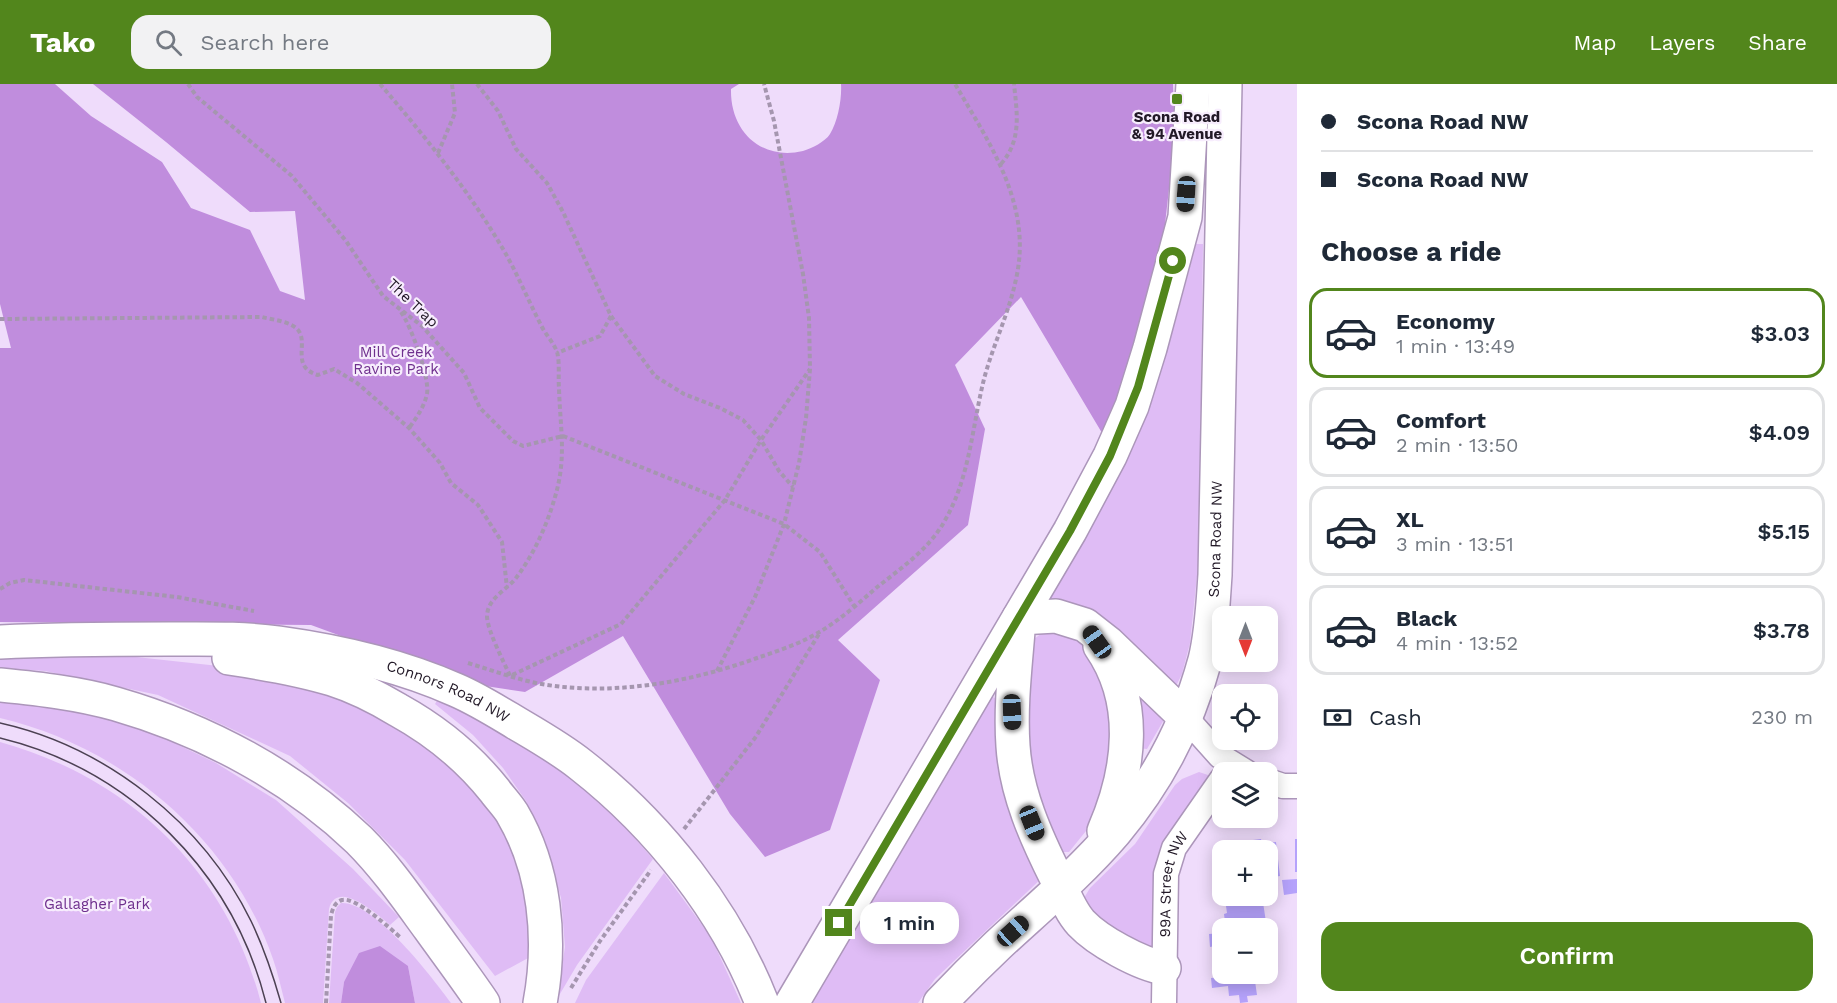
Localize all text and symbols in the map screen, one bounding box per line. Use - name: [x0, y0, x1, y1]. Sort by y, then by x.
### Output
- search box: [131, 15, 551, 69]
- text: Tako: [30, 26, 95, 59]
- icon: search: [152, 26, 185, 59]
- text: Search here: [200, 30, 329, 55]
- text: Map: [1573, 30, 1616, 55]
- text: Layers: [1649, 30, 1715, 55]
- text: Share: [1748, 30, 1807, 55]
- marker: Scona Road & 94 Avenue: [1170, 92, 1184, 106]
- place label: Scona Road & 94 Avenue: [1132, 108, 1223, 143]
- text: Scona Road NW: [1357, 109, 1528, 134]
- text: Scona Road NW: [1357, 167, 1528, 192]
- car: [1176, 175, 1196, 213]
- text: Choose a ride: [1321, 236, 1501, 268]
- route start: [1159, 247, 1186, 274]
- street label: The Trap: [384, 275, 442, 331]
- icon: car: [1324, 306, 1378, 360]
- text: Economy: [1396, 309, 1495, 334]
- text: $3.03: [1751, 321, 1810, 346]
- text: 1 min · 13:49: [1396, 334, 1515, 358]
- park label: Mill Creek Ravine Park: [353, 343, 439, 378]
- icon: car: [1324, 405, 1378, 459]
- text: Comfort: [1396, 408, 1486, 433]
- text: $4.09: [1749, 420, 1810, 445]
- text: 2 min · 13:50: [1396, 433, 1518, 457]
- street label: Scona Road NW: [1205, 481, 1226, 598]
- icon: car: [1324, 504, 1378, 558]
- text: XL: [1396, 507, 1424, 532]
- text: $5.15: [1757, 519, 1810, 544]
- text: 3 min · 13:51: [1396, 532, 1514, 556]
- icon: car: [1324, 603, 1378, 657]
- north arrow: [1212, 606, 1278, 672]
- map controls: [1212, 606, 1278, 984]
- text: Black: [1396, 606, 1457, 631]
- text: $3.78: [1753, 618, 1810, 643]
- car: [1079, 622, 1115, 662]
- text: 4 min · 13:52: [1396, 631, 1518, 655]
- street label: Connors Road NW: [384, 657, 513, 726]
- button: locate: [1212, 684, 1278, 750]
- car: [1002, 694, 1022, 730]
- icon: cash: [1321, 701, 1354, 734]
- text: Cash: [1369, 705, 1422, 730]
- text: 230 m: [1751, 705, 1813, 729]
- button: layers: [1212, 762, 1278, 828]
- car: [1017, 803, 1047, 843]
- street label: 99A Street NW: [1156, 828, 1192, 937]
- button: +: [1212, 840, 1278, 906]
- park label: Gallagher Park: [44, 895, 151, 913]
- callout: 1 min: [860, 902, 959, 944]
- route end: [825, 909, 852, 936]
- text: 1 min: [884, 911, 935, 935]
- car: [994, 912, 1032, 950]
- button: −: [1212, 918, 1278, 984]
- button: Confirm: [1321, 922, 1813, 991]

